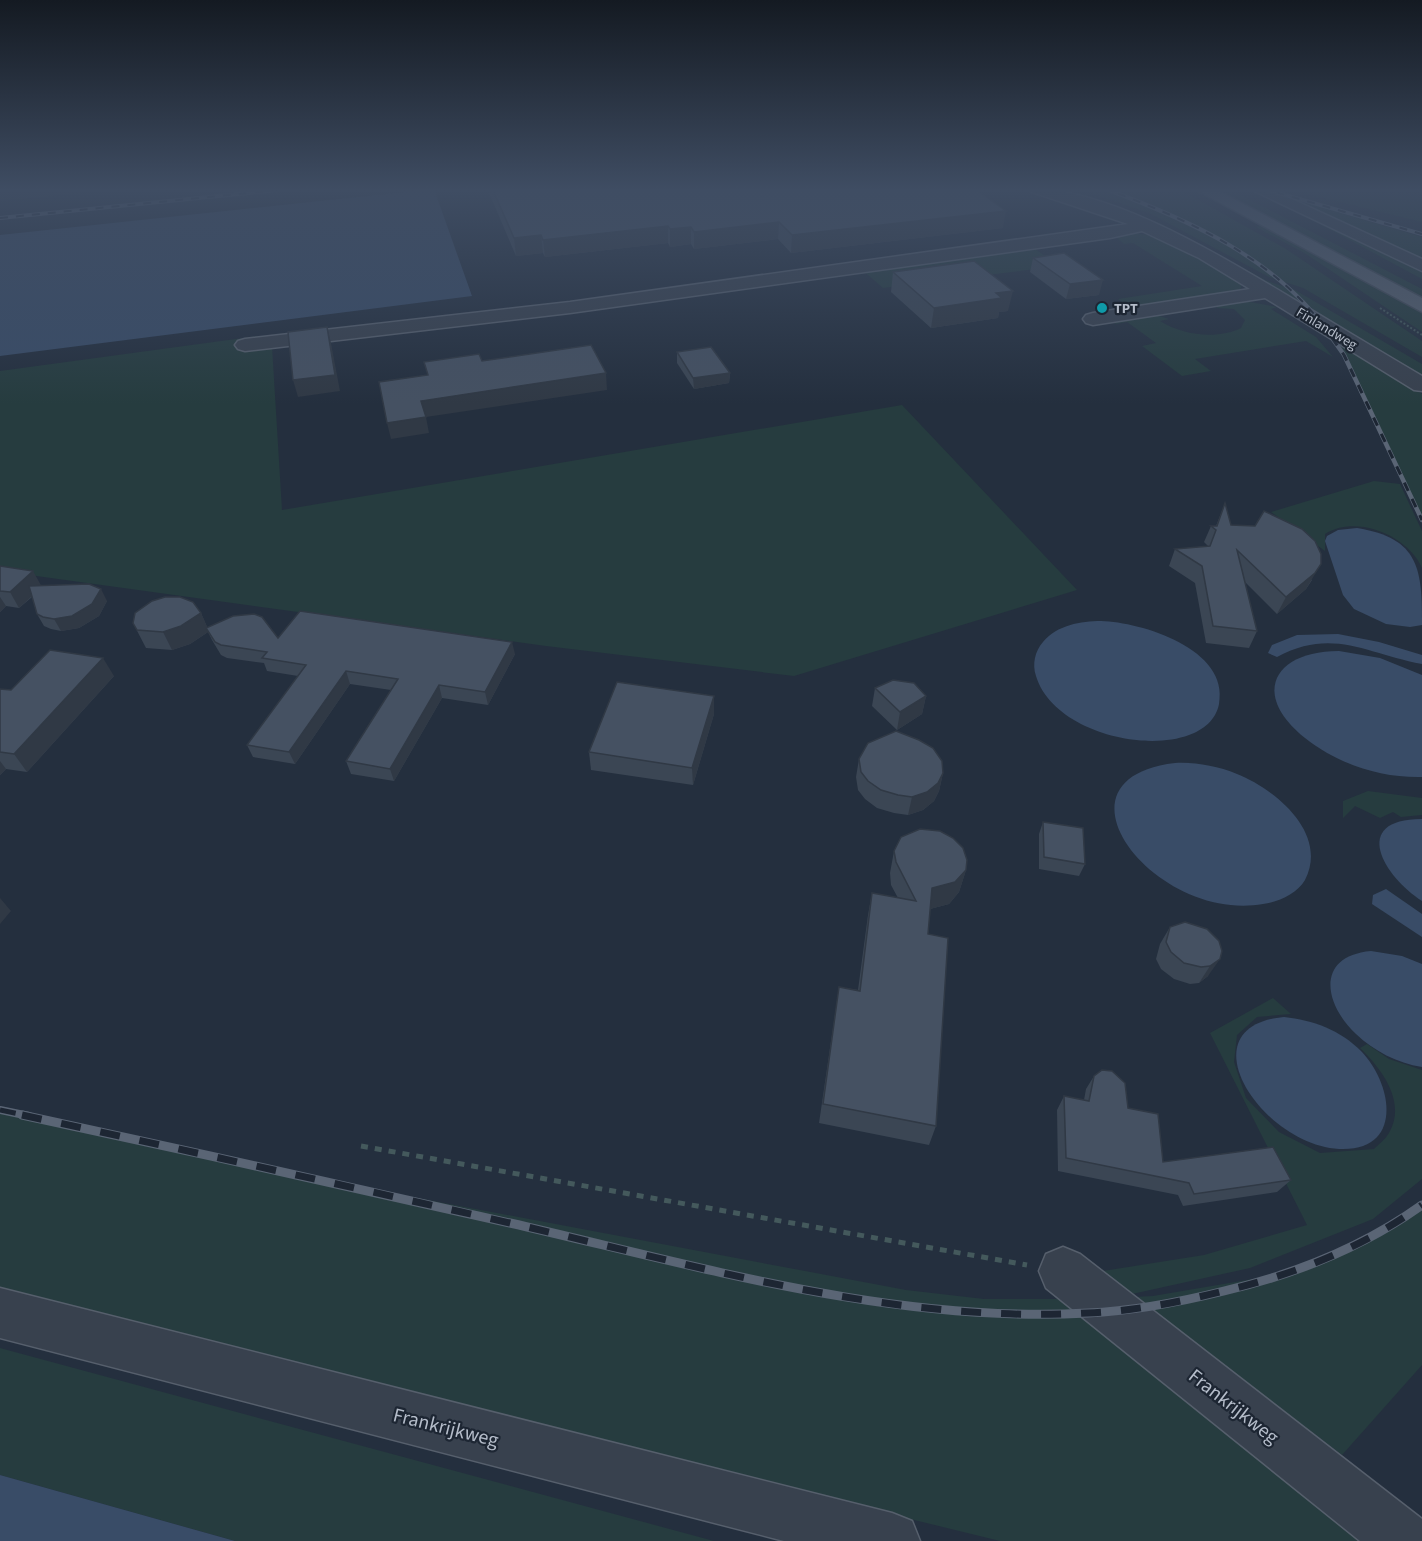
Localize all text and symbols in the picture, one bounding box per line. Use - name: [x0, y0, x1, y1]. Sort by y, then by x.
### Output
- place label: TPT: [1114, 299, 1138, 319]
- marker: TPT: [1095, 301, 1109, 315]
- street label: Finlandweg: [1292, 303, 1361, 355]
- street label: Frankrijkweg: [1182, 1363, 1284, 1451]
- street label: Frankrijkweg: [390, 1401, 501, 1455]

